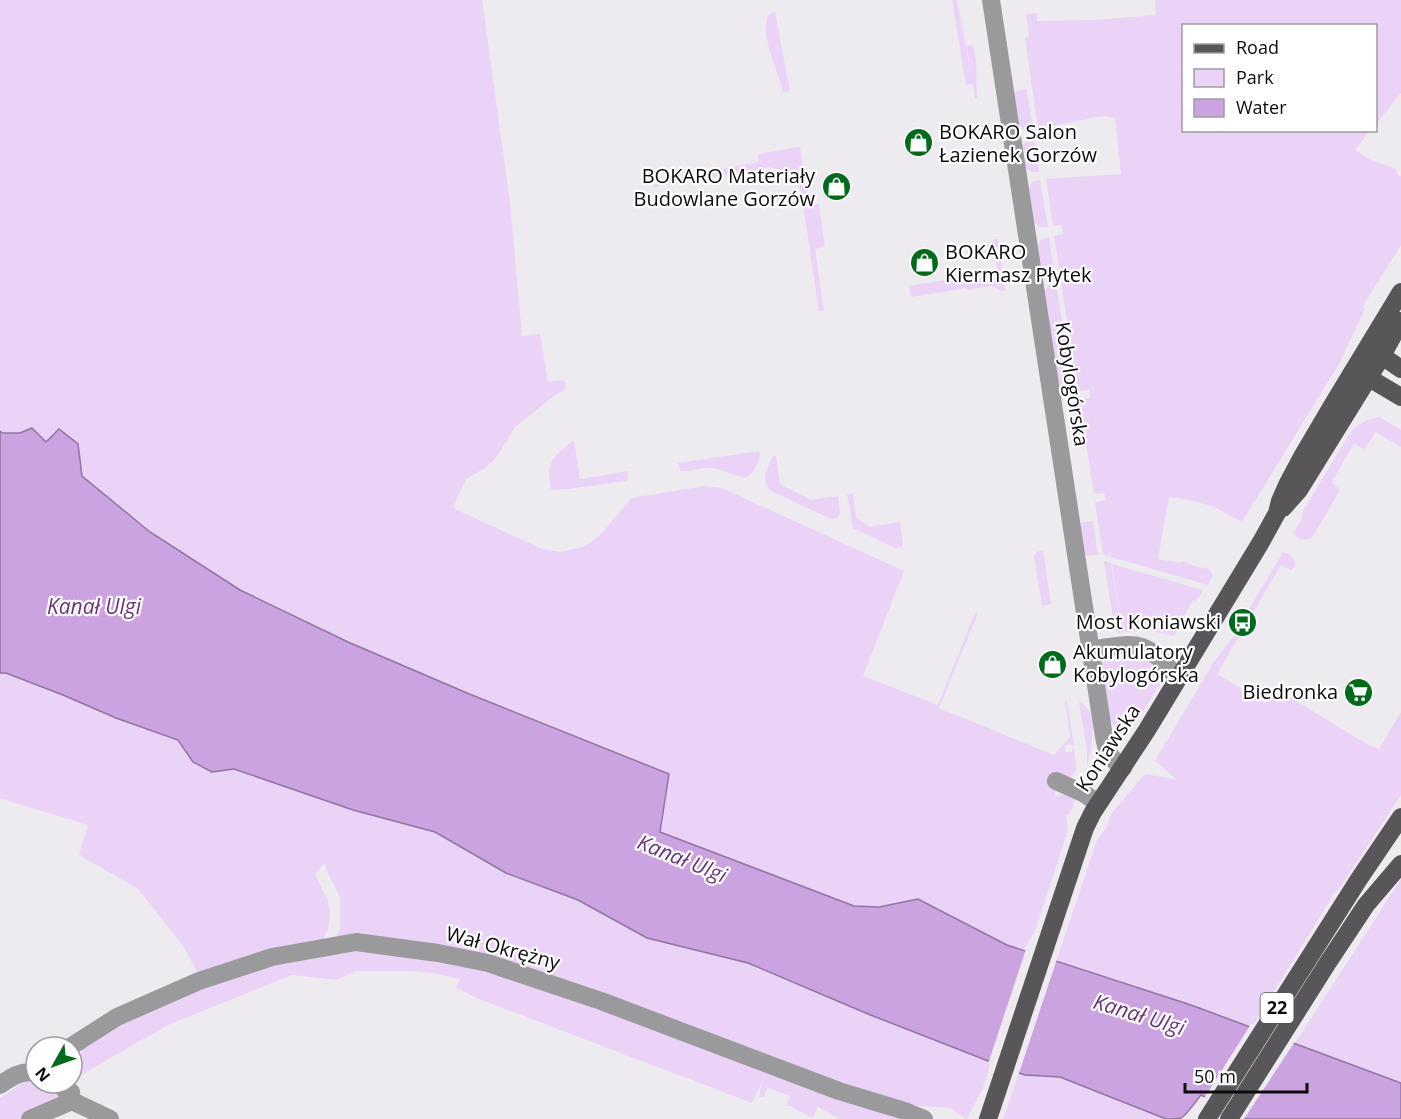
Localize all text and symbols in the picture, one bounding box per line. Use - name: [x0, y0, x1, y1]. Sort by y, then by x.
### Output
- legend: [1182, 24, 1377, 132]
- text: Road: [1236, 35, 1279, 59]
- text: Park: [1236, 65, 1274, 89]
- text: Water: [1236, 95, 1287, 119]
- place label: BOKARO Salon Łazienek Gorzów: [939, 118, 1098, 168]
- shop icon: BOKARO Salon Łazienek Gorzów: [902, 127, 934, 159]
- place label: BOKARO Materiały Budowlane Gorzów: [634, 162, 816, 212]
- shop icon: BOKARO Materiały Budowlane Gorzów: [820, 171, 852, 203]
- place label: BOKARO Kiermasz Płytek: [945, 238, 1092, 288]
- shop icon: BOKARO Kiermasz Płytek: [908, 247, 940, 279]
- street label: Kobylogórska: [1049, 320, 1096, 448]
- water label: Kanał Ulgi: [47, 592, 142, 620]
- bus stop icon: Most Koniawski: [1226, 606, 1258, 638]
- place label: Most Koniawski: [1076, 608, 1221, 635]
- place label: Akumulatory Kobylogórska: [1073, 638, 1199, 688]
- shop icon: Akumulatory Kobylogórska: [1036, 648, 1068, 680]
- supermarket icon: Biedronka: [1343, 676, 1375, 708]
- place label: Biedronka: [1242, 678, 1338, 705]
- street label: Koniawska: [1069, 699, 1146, 797]
- water label: Kanał Ulgi: [633, 827, 732, 889]
- street label: Wał Okrężny: [443, 919, 564, 976]
- water label: Kanał Ulgi: [1090, 987, 1189, 1041]
- road number: 22: [1260, 993, 1294, 1023]
- north arrow: [24, 1035, 84, 1095]
- scale bar: [1185, 1056, 1306, 1094]
- text: N: [30, 1063, 55, 1087]
- text: 50 m: [1194, 1064, 1236, 1088]

